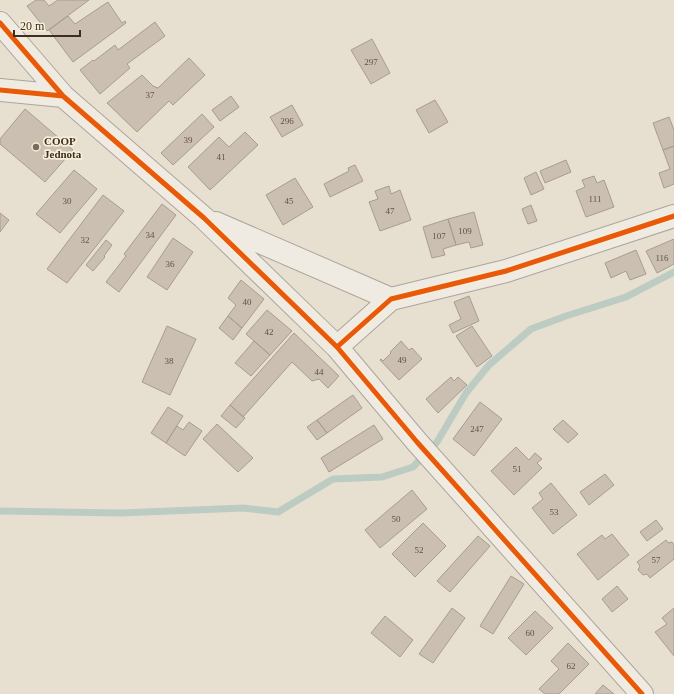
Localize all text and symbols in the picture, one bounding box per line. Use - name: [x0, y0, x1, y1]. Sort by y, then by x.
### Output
- scale bar: [14, 12, 80, 38]
- text: 20 m: [20, 19, 45, 33]
- house number: 297: [364, 57, 378, 67]
- house number: 37: [146, 90, 155, 100]
- house number: 296: [280, 116, 294, 126]
- place label: COOP Jednota: [44, 135, 82, 160]
- house number: 39: [184, 135, 193, 145]
- marker: COOP Jednota: [31, 142, 41, 152]
- house number: 41: [217, 152, 226, 162]
- house number: 111: [589, 194, 601, 204]
- house number: 30: [63, 196, 72, 206]
- house number: 45: [285, 196, 294, 206]
- house number: 47: [386, 206, 395, 216]
- house number: 109: [458, 226, 472, 236]
- house number: 34: [146, 230, 155, 240]
- house number: 107: [432, 231, 446, 241]
- house number: 32: [81, 235, 90, 245]
- house number: 116: [655, 253, 669, 263]
- house number: 36: [166, 259, 175, 269]
- house number: 40: [243, 297, 252, 307]
- house number: 42: [265, 327, 274, 337]
- house number: 49: [398, 355, 407, 365]
- house number: 38: [165, 356, 174, 366]
- house number: 44: [315, 367, 324, 377]
- house number: 247: [470, 424, 484, 434]
- house number: 51: [513, 464, 522, 474]
- house number: 53: [550, 507, 559, 517]
- house number: 50: [392, 514, 401, 524]
- house number: 52: [415, 545, 424, 555]
- house number: 57: [652, 555, 661, 565]
- house number: 60: [526, 628, 535, 638]
- house number: 62: [567, 661, 576, 671]

